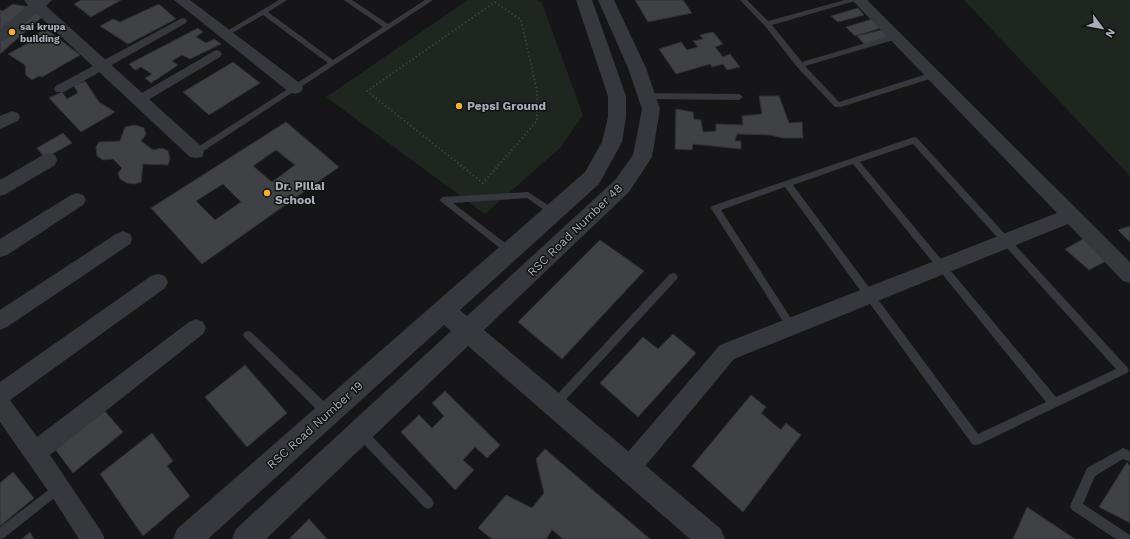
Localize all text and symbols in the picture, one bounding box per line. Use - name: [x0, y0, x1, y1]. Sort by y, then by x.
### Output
- north arrow: [1082, 8, 1122, 48]
- place label: sai krupa building: [20, 21, 66, 44]
- text: N: [1102, 26, 1118, 40]
- marker: sai krupa building: [7, 27, 17, 37]
- place label: Pepsi Ground: [467, 99, 546, 113]
- marker: Pepsi Ground: [454, 101, 464, 111]
- place label: Dr. Pillai School: [275, 179, 325, 207]
- street label: RSC Road Number 48: [525, 181, 625, 279]
- marker: Dr. Pillai School: [262, 188, 272, 198]
- street label: RSC Road Number 19: [264, 378, 366, 472]

